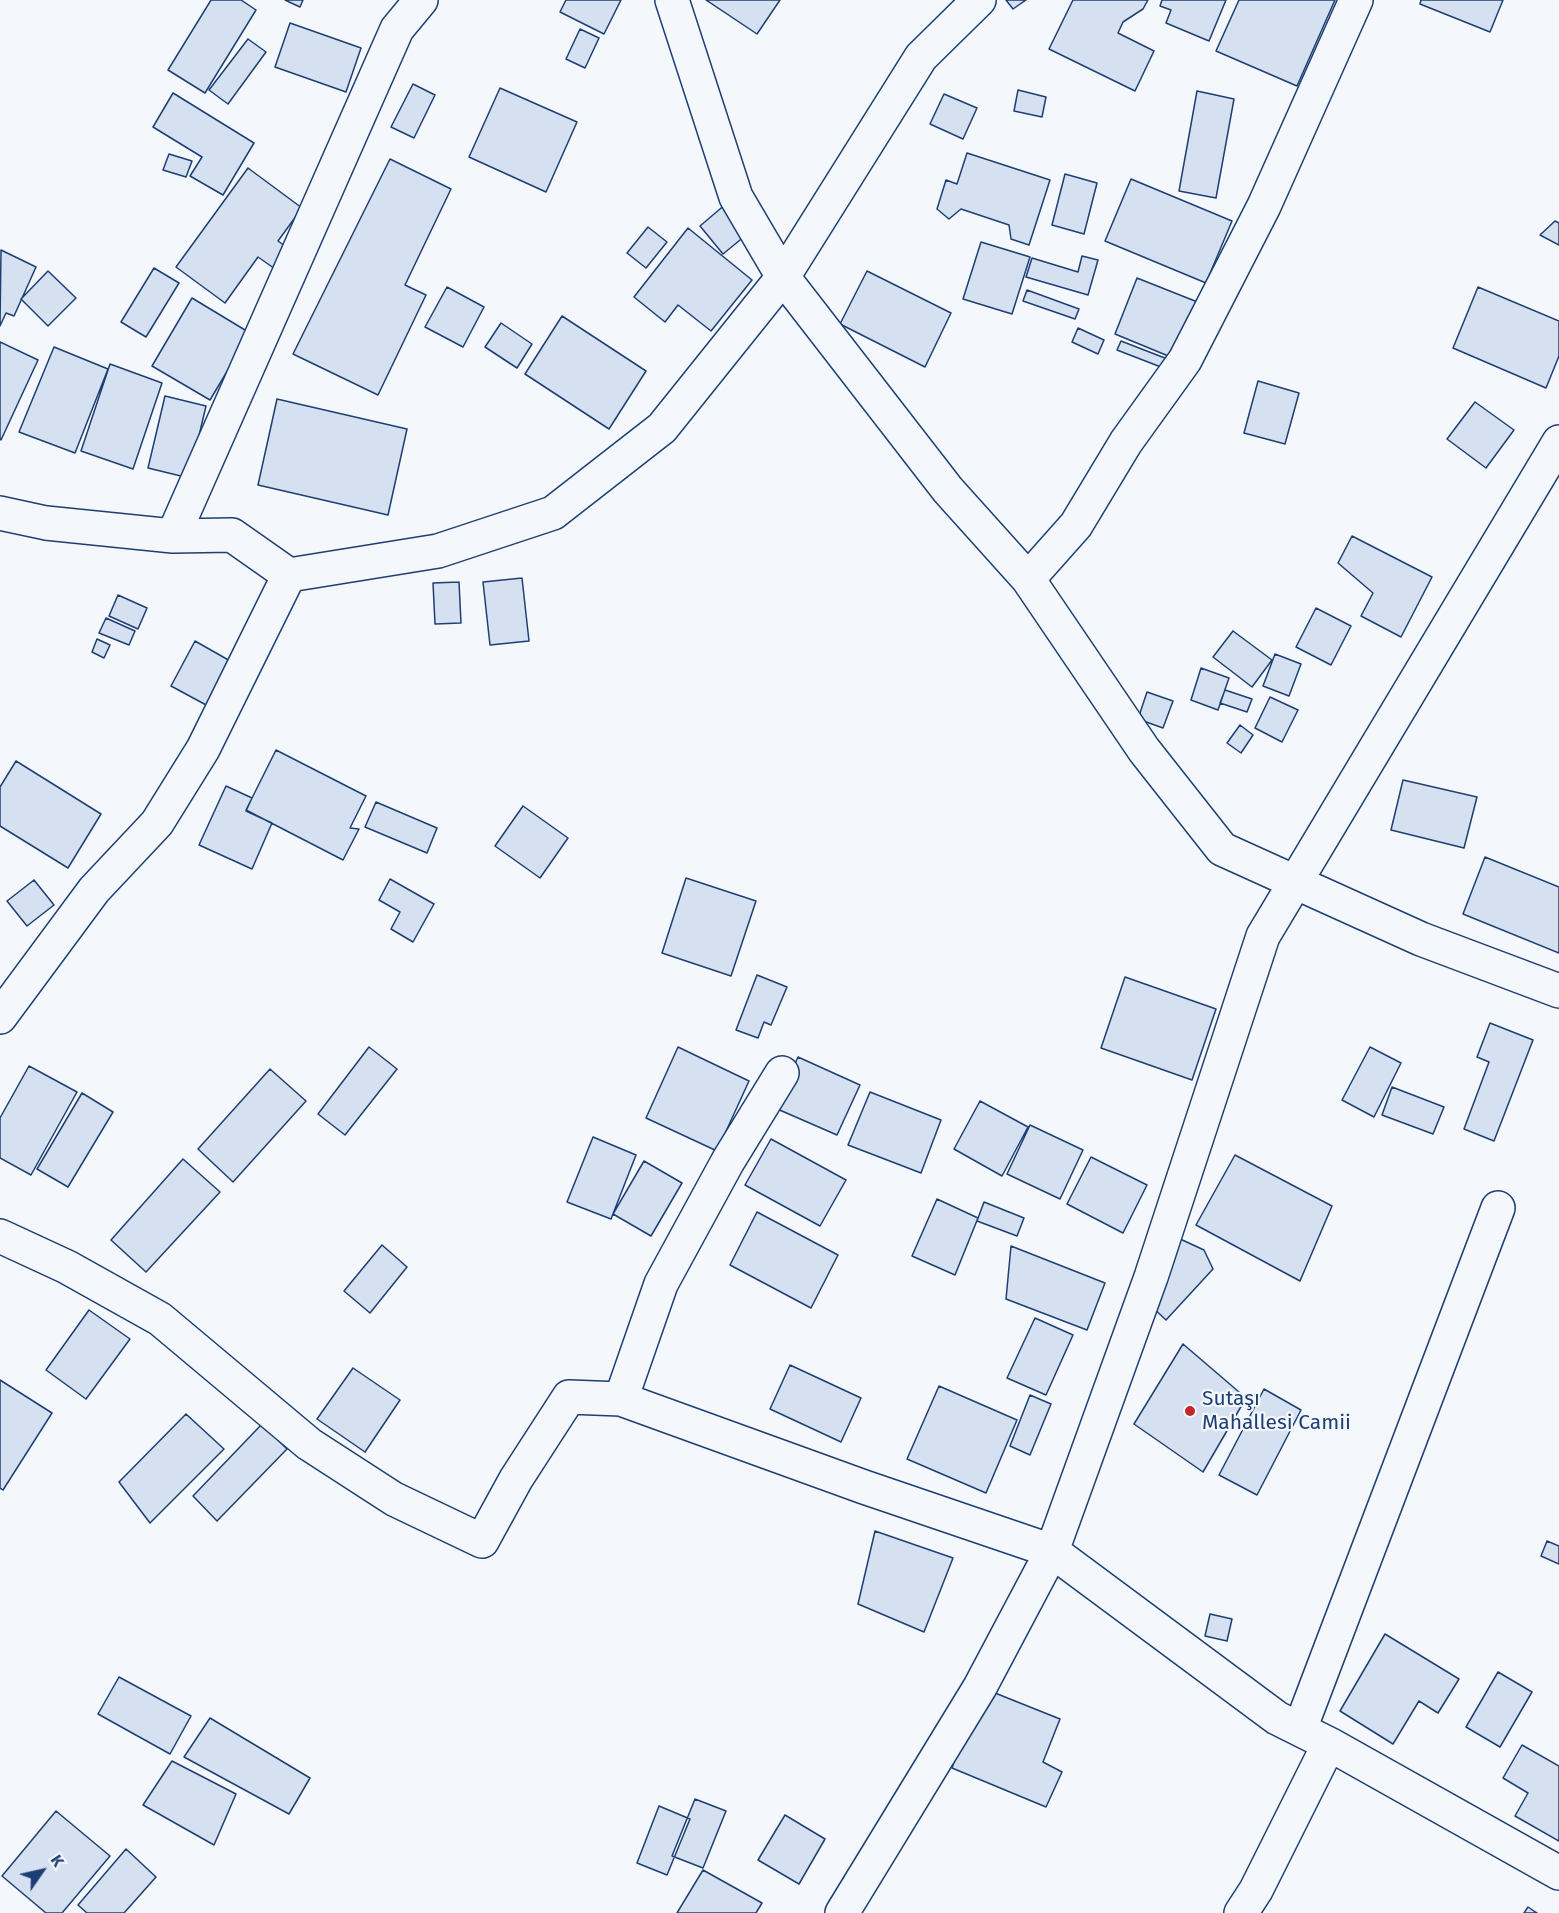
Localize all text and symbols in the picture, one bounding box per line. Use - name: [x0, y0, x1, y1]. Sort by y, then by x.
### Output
- place label: Sutaşı Mahallesi Camii: [1202, 1386, 1351, 1436]
- marker: Sutaşı Mahallesi Camii: [1183, 1404, 1197, 1418]
- north arrow: [12, 1841, 72, 1901]
- text: K: [47, 1851, 68, 1870]

